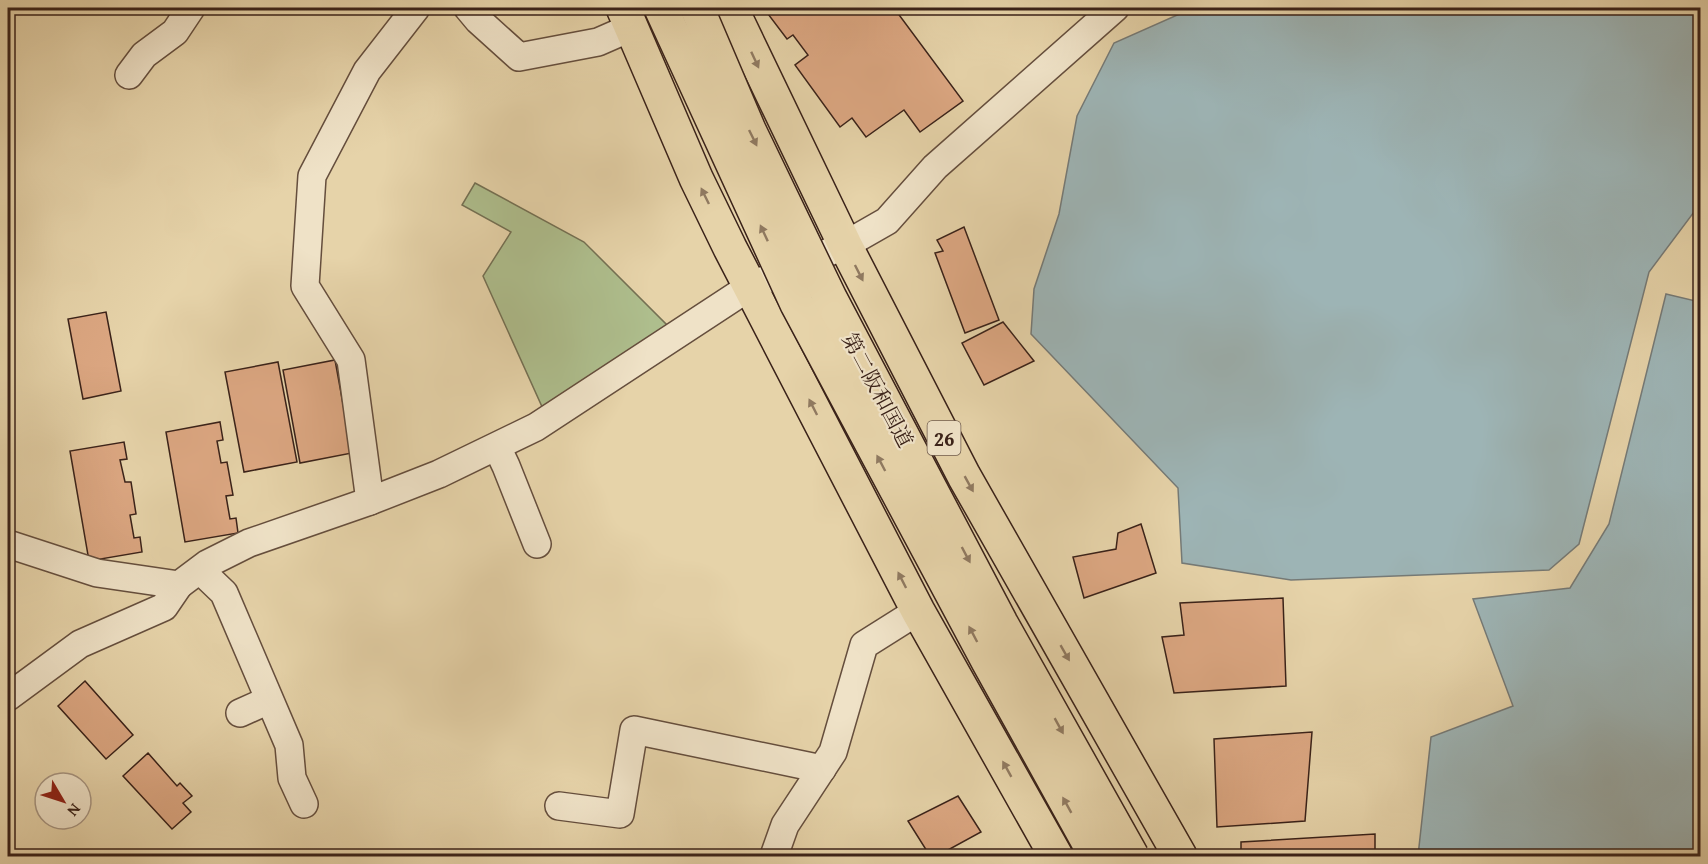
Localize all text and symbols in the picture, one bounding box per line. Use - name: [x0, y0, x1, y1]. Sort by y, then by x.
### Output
- one-way arrow: [751, 52, 760, 69]
- one-way arrow: [749, 130, 758, 147]
- one-way arrow: [700, 187, 709, 204]
- one-way arrow: [759, 223, 769, 241]
- one-way arrow: [854, 265, 864, 282]
- street label: 第二阪和国道: [835, 327, 921, 453]
- one-way arrow: [808, 398, 818, 415]
- road number: 26: [928, 421, 960, 455]
- one-way arrow: [876, 454, 886, 471]
- one-way arrow: [963, 476, 974, 492]
- one-way arrow: [961, 547, 971, 564]
- one-way arrow: [897, 571, 907, 588]
- one-way arrow: [968, 626, 978, 643]
- one-way arrow: [1060, 645, 1070, 662]
- one-way arrow: [1054, 718, 1064, 735]
- one-way arrow: [1002, 760, 1012, 777]
- north arrow: [33, 771, 93, 831]
- one-way arrow: [1063, 797, 1073, 814]
- text: N: [62, 799, 87, 822]

